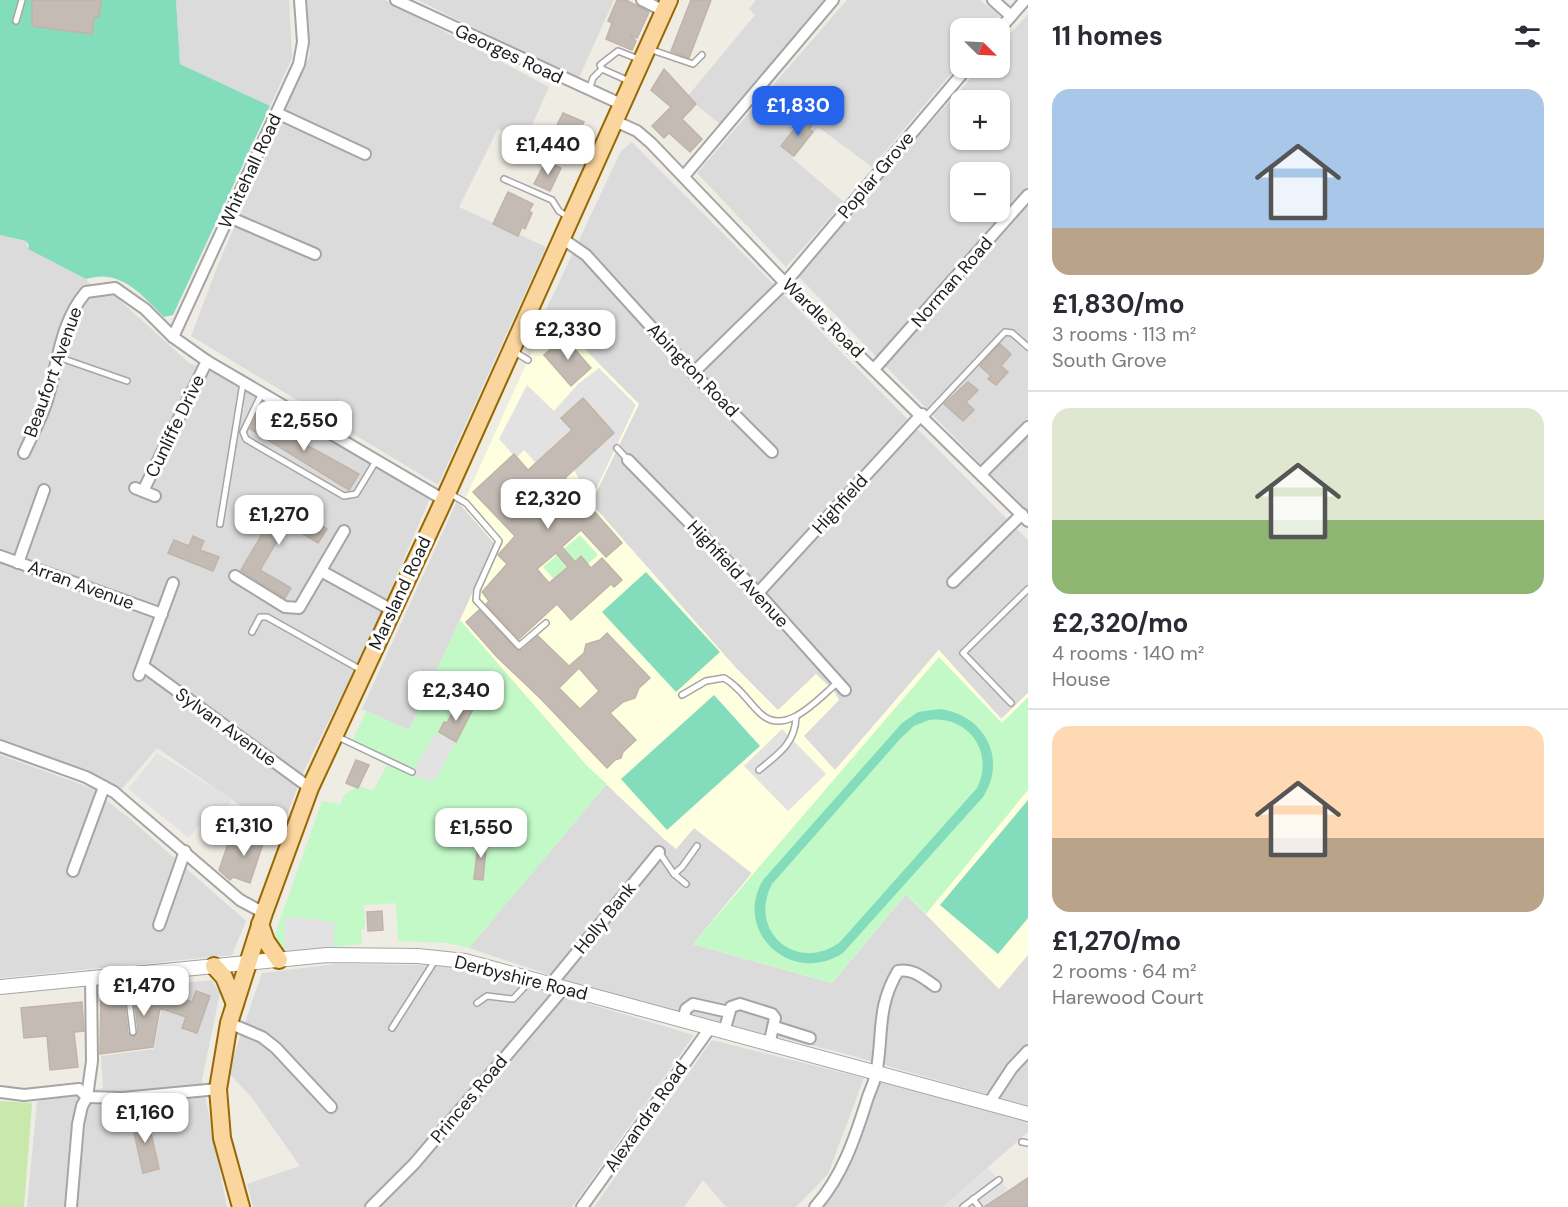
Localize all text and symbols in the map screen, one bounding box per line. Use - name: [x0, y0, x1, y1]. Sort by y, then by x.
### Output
- street label: Georges Road: [451, 18, 567, 90]
- north arrow: [950, 18, 1010, 78]
- map controls: [950, 18, 1010, 222]
- text: 11 homes: [1052, 19, 1163, 53]
- icon: filters: [1511, 20, 1544, 53]
- pin: £1,830: [749, 86, 847, 137]
- button: +: [950, 90, 1010, 150]
- text: £1,830: [766, 92, 830, 118]
- street label: Whitehall Road: [213, 110, 287, 232]
- pin: £1,440: [499, 125, 597, 176]
- street label: Poplar Grove: [833, 126, 919, 224]
- icon: home: [1244, 128, 1352, 236]
- text: £1,440: [516, 131, 580, 157]
- button: −: [950, 162, 1010, 222]
- street label: Norman Road: [906, 232, 998, 332]
- street label: Wardle Road: [777, 273, 869, 363]
- text: £1,830/mo: [1052, 287, 1185, 321]
- street label: Beaufort Avenue: [18, 303, 88, 441]
- pin: £2,330: [519, 310, 617, 361]
- text: £2,330: [534, 316, 602, 342]
- street label: Abington Road: [642, 318, 744, 422]
- text: 3 rooms · 113 m²: [1052, 321, 1196, 347]
- text: South Grove: [1052, 347, 1167, 373]
- street label: Cunliffe Drive: [140, 371, 210, 481]
- pin: £2,550: [255, 401, 353, 452]
- text: £2,550: [270, 407, 338, 433]
- icon: home: [1244, 447, 1352, 555]
- street label: Highfield: [807, 469, 873, 539]
- pin: £2,320: [499, 479, 597, 530]
- text: £2,320: [515, 485, 581, 511]
- pin: £1,270: [230, 495, 328, 546]
- text: £1,270: [249, 501, 309, 527]
- street label: Highfield Avenue: [682, 515, 794, 633]
- street label: Marsland Road: [363, 532, 437, 654]
- street label: Arran Avenue: [25, 555, 137, 615]
- text: £2,320/mo: [1052, 606, 1188, 640]
- text: 4 rooms · 140 m²: [1052, 640, 1204, 666]
- text: House: [1052, 666, 1110, 692]
- pin: £2,340: [407, 671, 505, 722]
- text: £2,340: [422, 677, 490, 703]
- street label: Sylvan Avenue: [171, 682, 281, 772]
- icon: home: [1244, 765, 1352, 873]
- pin: £1,310: [195, 806, 293, 857]
- pin: £1,550: [432, 808, 530, 859]
- text: £1,310: [215, 812, 273, 838]
- text: £1,550: [449, 814, 513, 840]
- street label: Holly Bank: [569, 877, 641, 959]
- text: £1,270/mo: [1052, 924, 1181, 958]
- street label: Derbyshire Road: [452, 950, 590, 1006]
- text: 2 rooms · 64 m²: [1052, 958, 1196, 984]
- pin: £1,470: [95, 966, 193, 1017]
- text: £1,470: [113, 972, 175, 998]
- text: Harewood Court: [1052, 984, 1204, 1010]
- street label: Princes Road: [425, 1050, 513, 1148]
- street label: Alexandra Road: [599, 1057, 693, 1177]
- pin: £1,160: [96, 1093, 194, 1144]
- text: £1,160: [116, 1099, 174, 1125]

